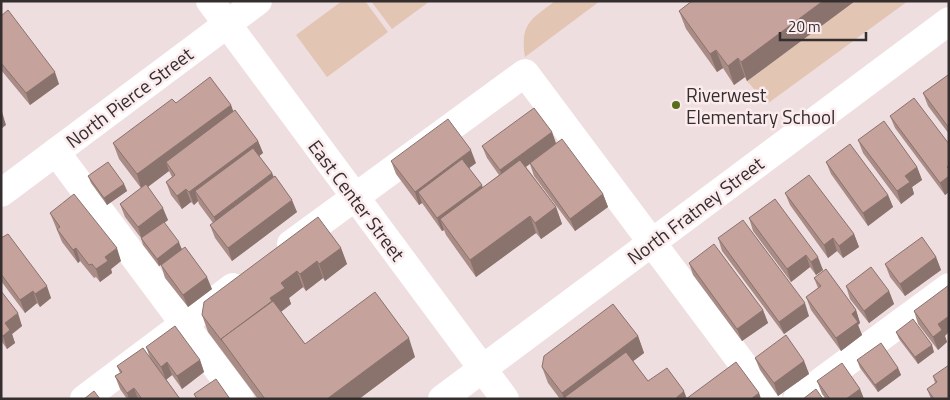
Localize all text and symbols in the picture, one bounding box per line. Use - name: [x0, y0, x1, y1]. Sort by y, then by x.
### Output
- scale bar: [780, 10, 866, 42]
- text: 20 m: [788, 15, 821, 38]
- street label: North Pierce Street: [59, 39, 199, 155]
- place label: Riverwest Elementary School: [686, 80, 835, 131]
- marker: Riverwest Elementary School: [670, 99, 682, 111]
- street label: East Center Street: [302, 133, 413, 267]
- street label: North Fratney Street: [620, 149, 770, 271]

